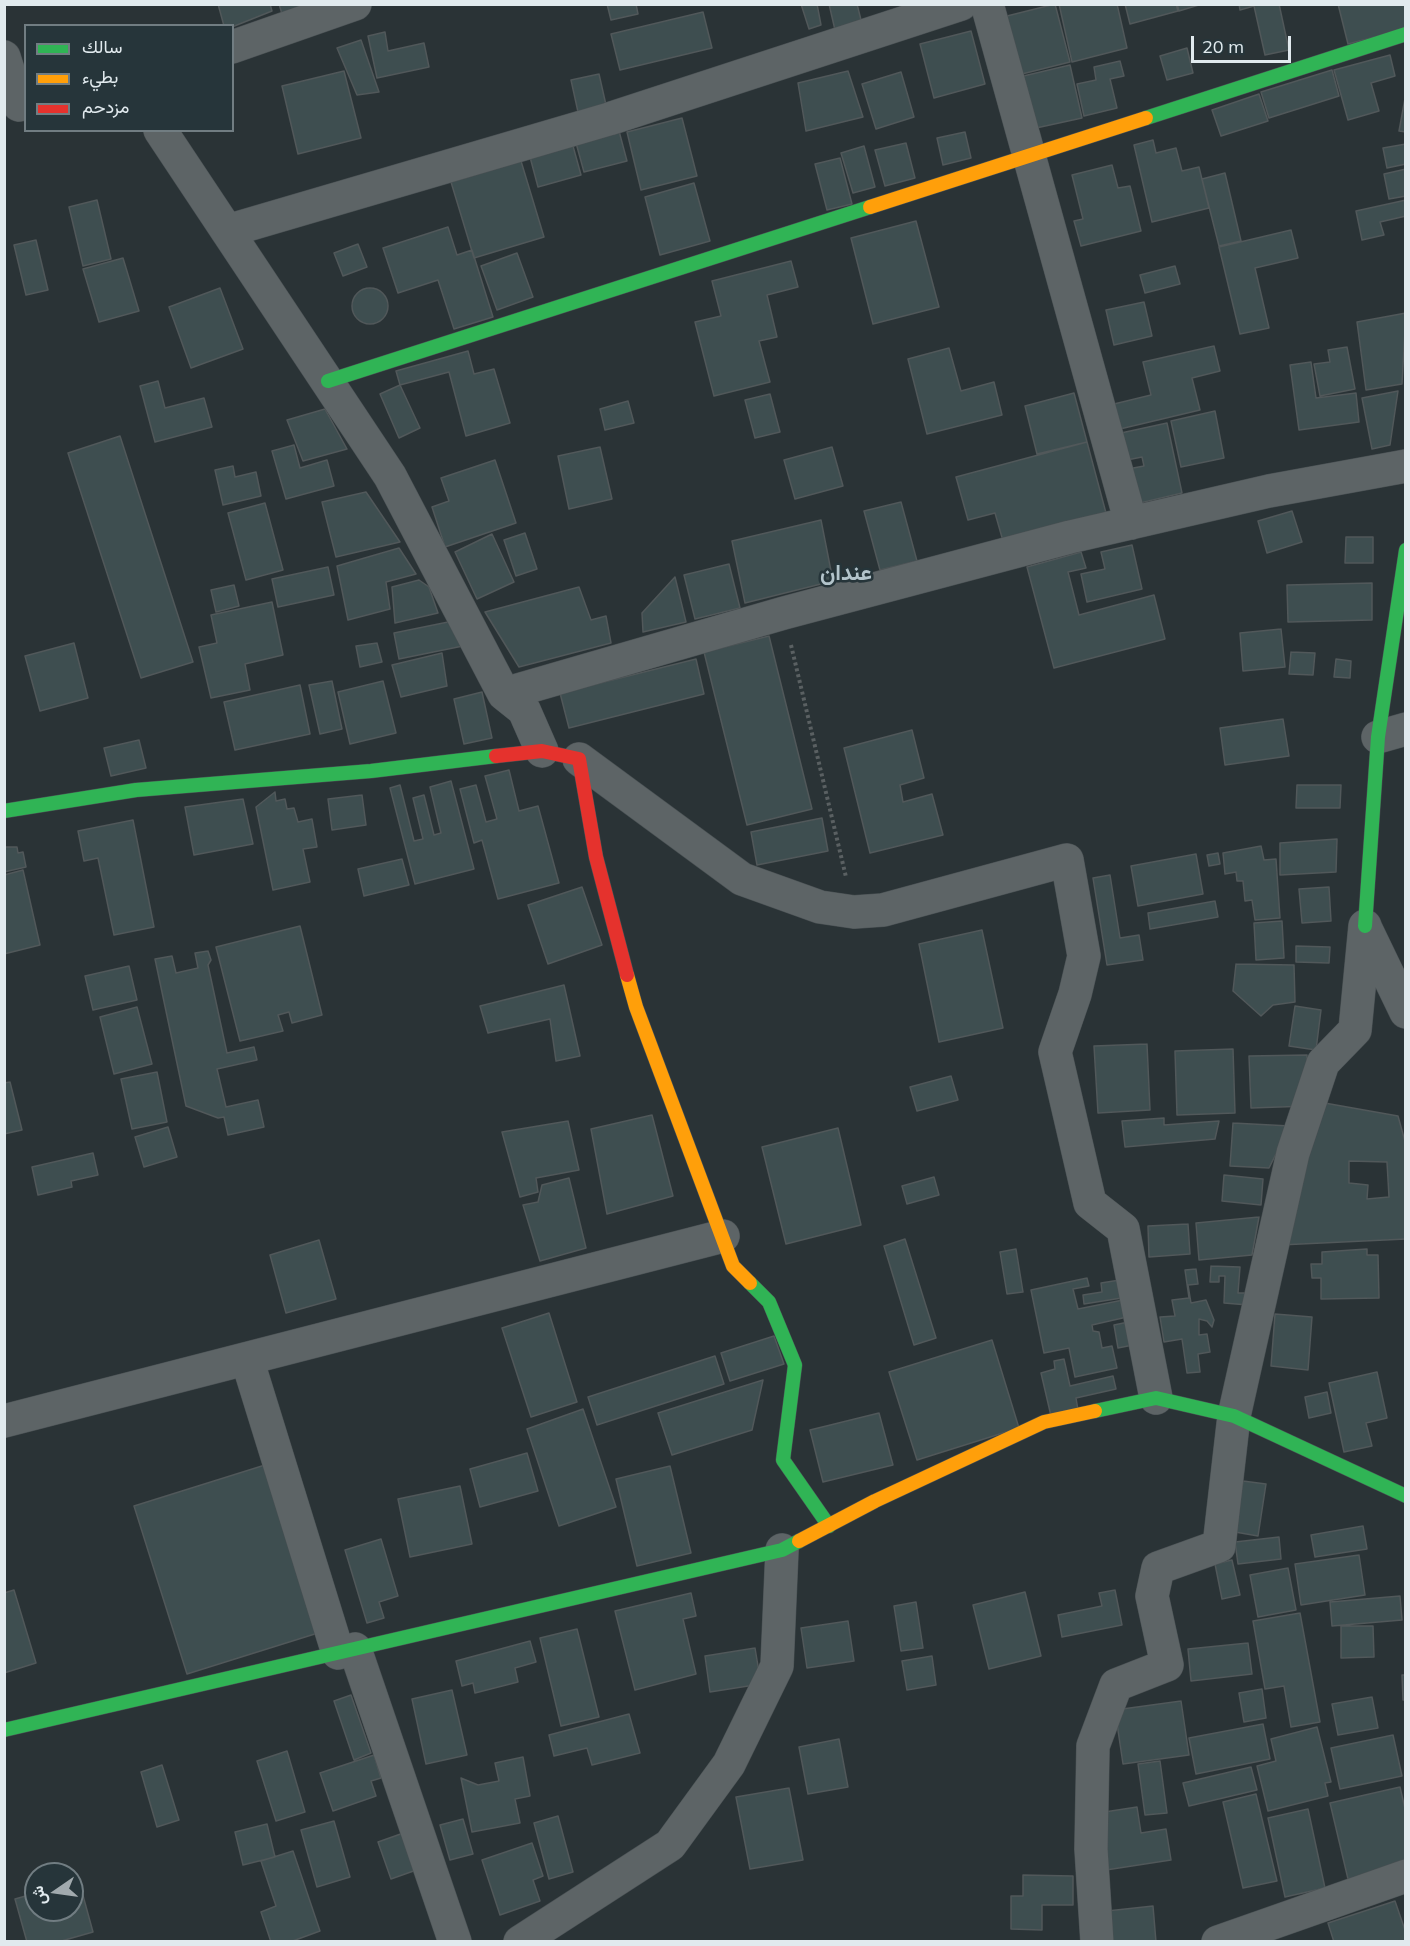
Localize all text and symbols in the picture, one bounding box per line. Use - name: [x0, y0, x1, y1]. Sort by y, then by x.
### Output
- legend: [24, 24, 234, 132]
- scale bar: [1194, 24, 1294, 62]
- text: سالك: [82, 35, 122, 58]
- text: 20 m: [1202, 35, 1244, 58]
- text: بطيء: [82, 65, 118, 88]
- text: مزدحم: [82, 95, 129, 118]
- district label: عندان: [820, 560, 872, 586]
- north arrow: [24, 1862, 84, 1922]
- text: ش: [27, 1884, 50, 1907]

